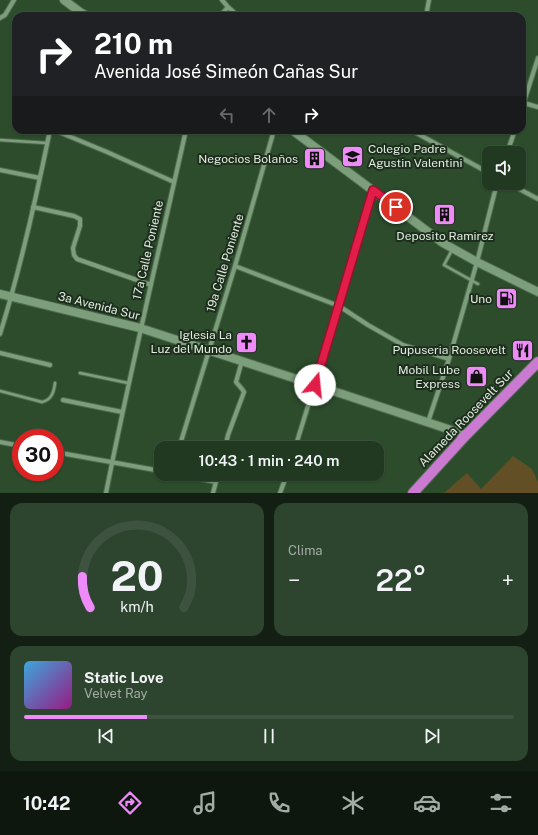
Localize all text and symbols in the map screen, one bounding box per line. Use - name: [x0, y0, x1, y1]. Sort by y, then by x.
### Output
- text: 210 m: [94, 27, 173, 60]
- icon: right: [28, 28, 80, 80]
- text: Avenida José Simeón Cañas Sur: [94, 61, 358, 82]
- icon: left: [216, 104, 238, 126]
- icon: ahead: [258, 104, 280, 126]
- icon: right: [300, 104, 322, 126]
- place label: Colegio Padre Agustin Valentini: [368, 142, 462, 170]
- school or university icon: Colegio Padre Agustin Valentini: [340, 143, 366, 169]
- building icon: Negocios Bolaños: [301, 146, 327, 172]
- map controls: [482, 146, 526, 190]
- button: sound: [482, 146, 526, 190]
- place label: Negocios Bolaños: [198, 152, 298, 166]
- pin: [379, 190, 413, 224]
- icon: arrive: [385, 196, 407, 218]
- street label: 17a Calle Poniente: [130, 199, 166, 301]
- building icon: Deposito Ramirez: [432, 202, 458, 228]
- street label: 19a Calle Poniente: [203, 212, 247, 314]
- place label: Deposito Ramirez: [396, 229, 494, 243]
- fuel station icon: Uno: [494, 286, 520, 312]
- street label: 3a Avenida Sur: [57, 289, 142, 323]
- place label: Uno: [470, 292, 492, 306]
- place label: Iglesia La Luz del Mundo: [151, 328, 232, 356]
- church icon: Iglesia La Luz del Mundo: [234, 329, 260, 355]
- restaurant icon: Pupuseria Roosevelt: [509, 337, 535, 363]
- place label: Pupuseria Roosevelt: [392, 343, 506, 357]
- place label: Mobil Lube Express: [398, 363, 460, 391]
- position arrow: [294, 364, 336, 406]
- shop icon: Mobil Lube Express: [463, 364, 489, 390]
- street label: Alameda Roosevelt Sur: [416, 366, 516, 470]
- speed limit sign: 30: [12, 429, 64, 481]
- text: 10:43 · 1 min · 240 m: [199, 452, 339, 469]
- text: Clima: [288, 543, 323, 558]
- text: 20: [110, 550, 164, 599]
- text: 22°: [375, 562, 427, 598]
- text: −: [288, 567, 300, 593]
- text: +: [502, 567, 514, 593]
- text: km/h: [120, 597, 154, 614]
- text: Static Love: [84, 669, 164, 686]
- text: Velvet Ray: [84, 686, 148, 701]
- icon: previous: [95, 725, 117, 747]
- icon: pause: [258, 725, 280, 747]
- icon: next: [421, 725, 443, 747]
- icon: directions: [116, 789, 144, 817]
- icon: music: [191, 789, 219, 817]
- icon: phone: [265, 789, 293, 817]
- icon: climate: [339, 789, 367, 817]
- icon: car: [413, 789, 441, 817]
- icon: filters: [487, 789, 515, 817]
- text: 10:42: [23, 793, 70, 814]

